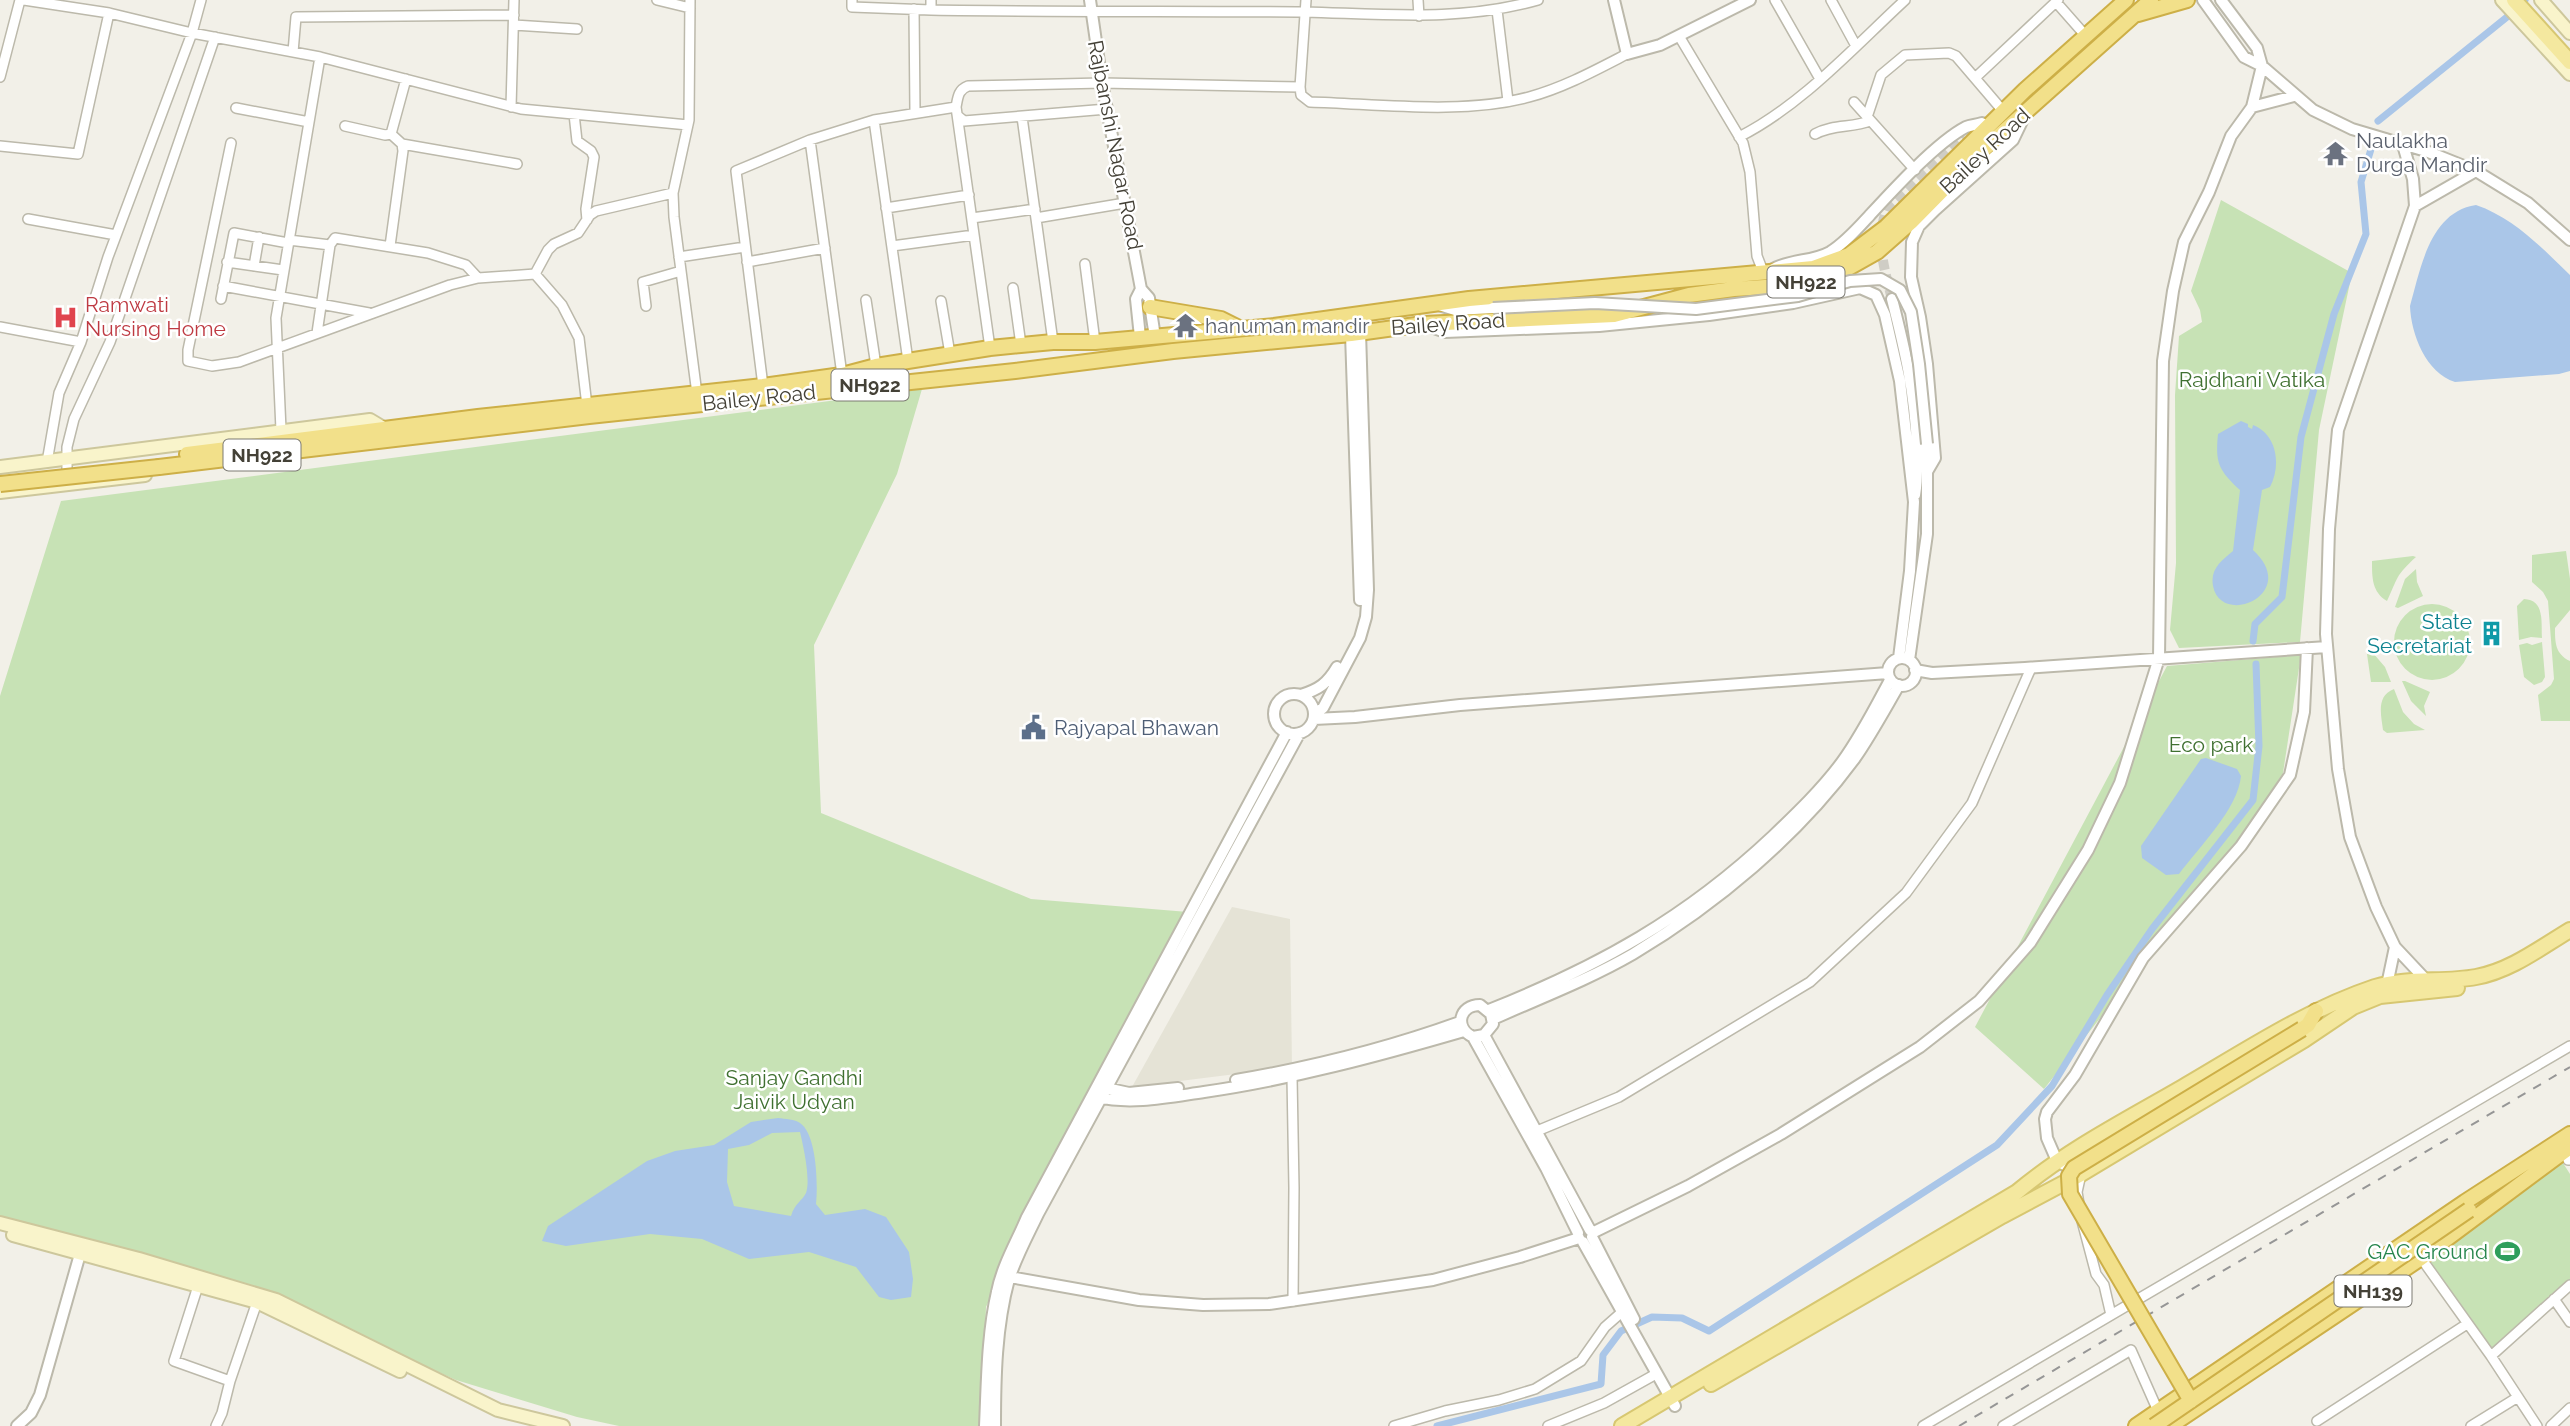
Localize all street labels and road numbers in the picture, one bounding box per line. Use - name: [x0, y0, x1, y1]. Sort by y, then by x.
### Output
- street label: Rajbanshi Nagar Road: [1083, 38, 1148, 252]
- street label: Bailey Road: [1934, 103, 2035, 199]
- road number: NH922: [1768, 266, 1844, 298]
- street label: Bailey Road: [1390, 307, 1506, 340]
- road number: NH922: [832, 370, 908, 400]
- street label: Bailey Road: [701, 379, 817, 416]
- road number: NH922: [224, 440, 300, 470]
- road number: NH139: [2334, 1275, 2412, 1306]

